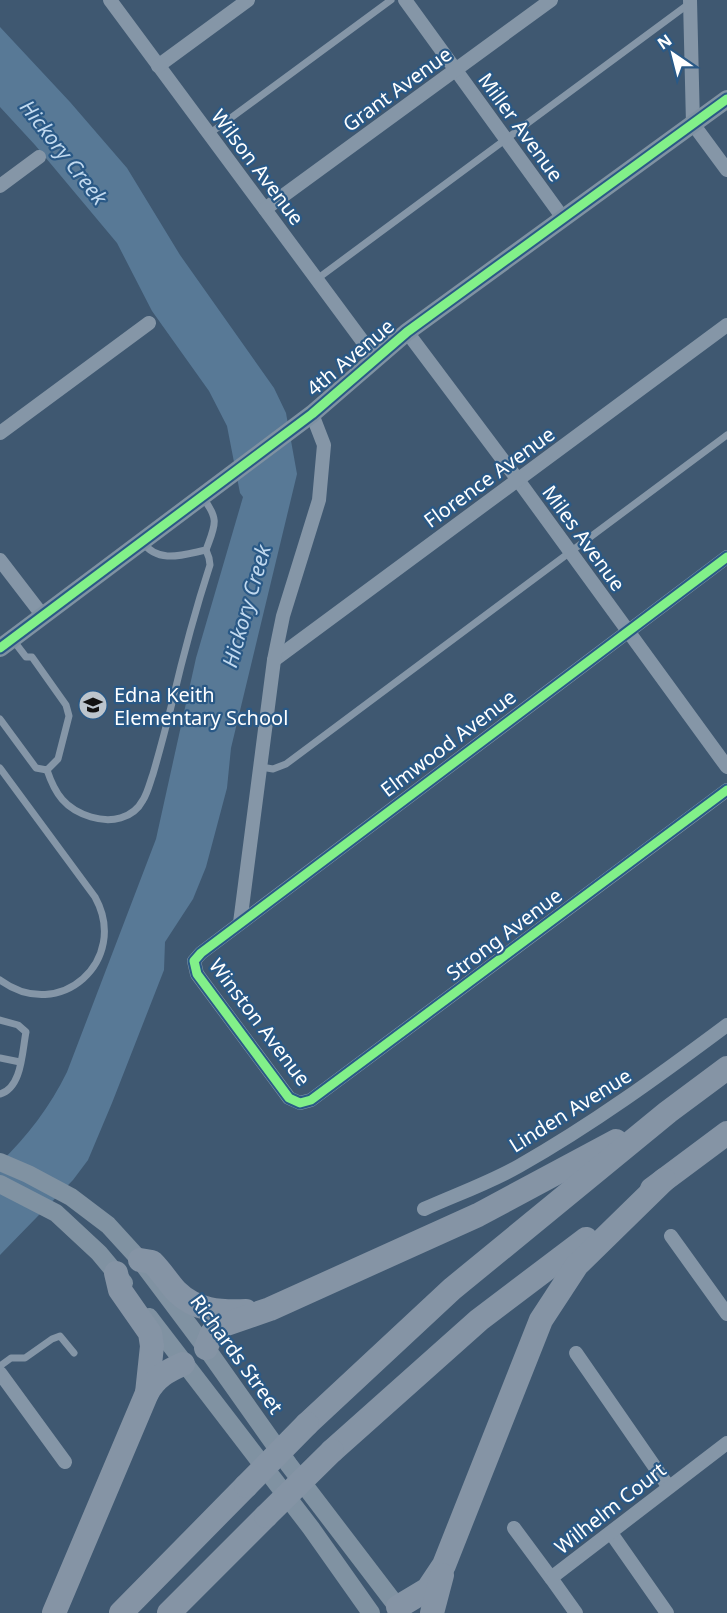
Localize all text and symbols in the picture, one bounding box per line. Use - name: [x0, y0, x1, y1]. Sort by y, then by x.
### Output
- north arrow: [643, 24, 703, 84]
- text: N: [653, 29, 676, 54]
- street label: Grant Avenue: [337, 40, 457, 138]
- street label: Miller Avenue: [472, 67, 570, 187]
- water label: Hickory Creek: [14, 94, 115, 212]
- street label: Wilson Avenue: [206, 104, 310, 230]
- street label: 4th Avenue: [301, 312, 399, 402]
- street label: Florence Avenue: [418, 420, 560, 534]
- street label: Miles Avenue: [536, 480, 632, 596]
- water label: Hickory Creek: [215, 540, 277, 671]
- place label: Edna Keith Elementary School: [114, 681, 288, 731]
- street label: Elmwood Avenue: [375, 683, 521, 803]
- school or university icon: Edna Keith Elementary School: [77, 689, 109, 721]
- street label: Strong Avenue: [441, 882, 567, 986]
- street label: Winston Avenue: [203, 953, 317, 1091]
- street label: Linden Avenue: [504, 1062, 636, 1158]
- street label: Richards Street: [184, 1289, 290, 1419]
- street label: Wilhelm Court: [549, 1456, 671, 1560]

